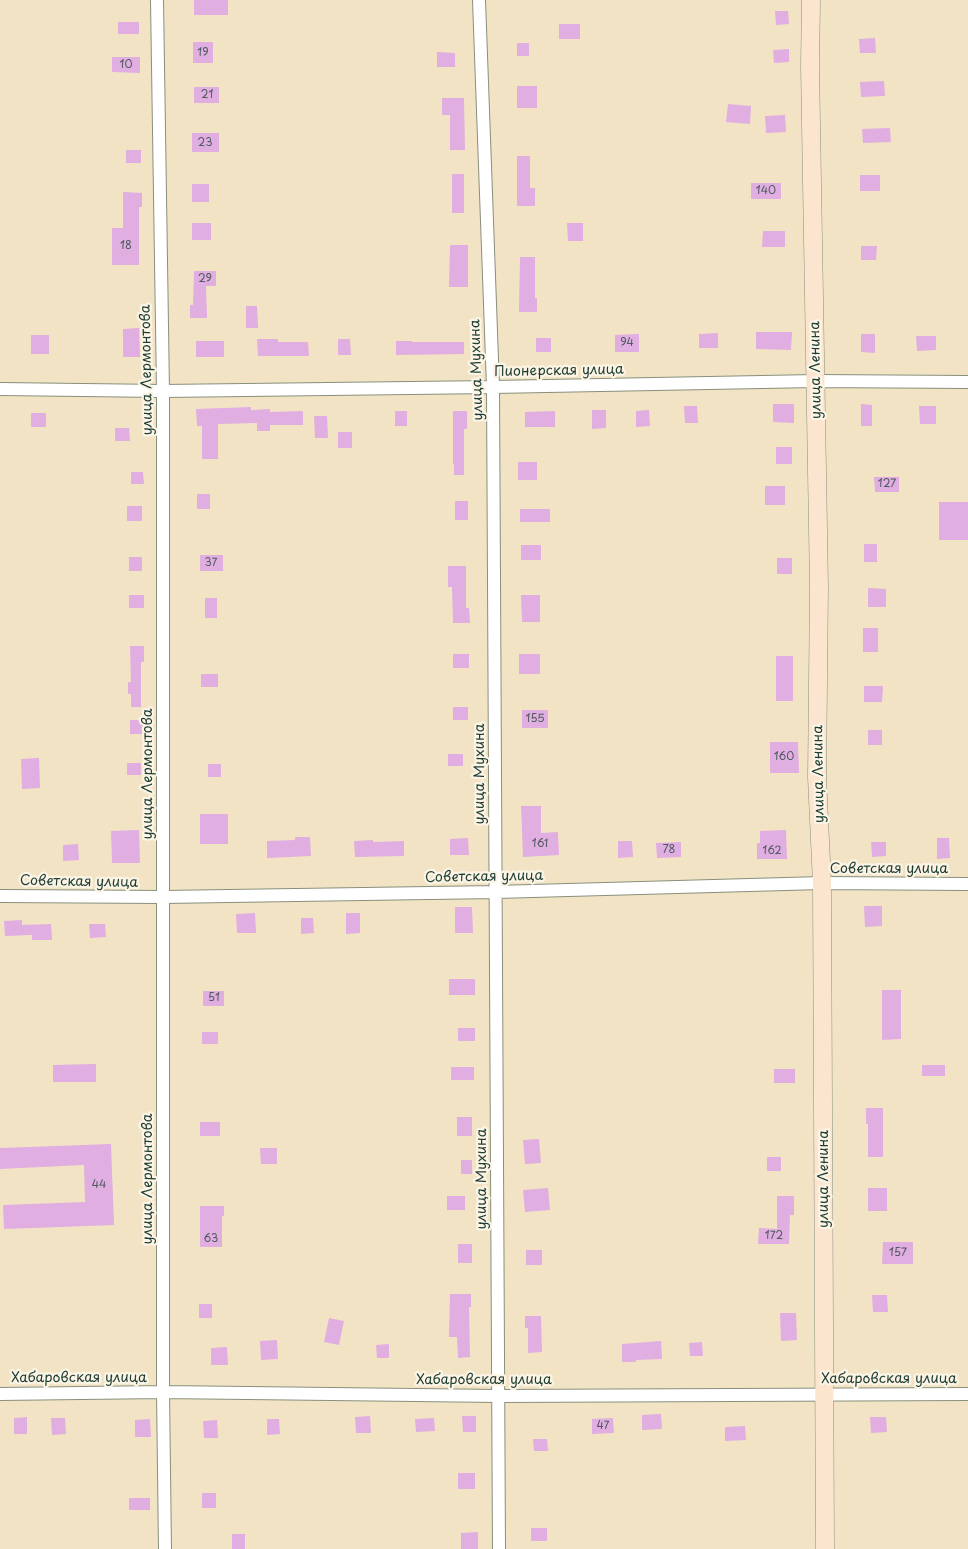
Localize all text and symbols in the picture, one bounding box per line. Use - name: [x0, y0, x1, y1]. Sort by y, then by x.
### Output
- house number: 19: [197, 46, 209, 60]
- house number: 10: [120, 58, 132, 72]
- house number: 21: [201, 88, 213, 102]
- house number: 23: [198, 136, 212, 150]
- house number: 140: [756, 184, 776, 198]
- house number: 18: [120, 239, 132, 253]
- house number: 29: [198, 272, 212, 286]
- street label: улица Лермонтова: [137, 304, 157, 436]
- street label: улица Мухина: [467, 319, 487, 421]
- street label: улица Ленина: [807, 321, 825, 419]
- house number: 94: [620, 336, 634, 350]
- street label: Пионерская улица: [494, 361, 624, 381]
- house number: 127: [878, 477, 896, 491]
- house number: 37: [205, 556, 217, 570]
- street label: улица Лермонтова: [140, 709, 156, 839]
- house number: 155: [525, 712, 545, 726]
- street label: улица Мухина: [472, 723, 488, 825]
- street label: улица Ленина: [810, 725, 828, 823]
- house number: 160: [774, 750, 794, 764]
- house number: 161: [532, 837, 548, 851]
- house number: 78: [663, 843, 675, 857]
- house number: 162: [762, 844, 782, 858]
- street label: Советская улица: [830, 861, 948, 877]
- street label: Советская улица: [425, 868, 543, 886]
- street label: Советская улица: [20, 873, 138, 891]
- house number: 51: [208, 991, 220, 1005]
- street label: улица Лермонтова: [140, 1114, 156, 1244]
- street label: улица Мухина: [474, 1128, 490, 1230]
- street label: улица Ленина: [816, 1130, 832, 1228]
- house number: 44: [92, 1178, 106, 1192]
- house number: 172: [765, 1229, 783, 1243]
- house number: 63: [204, 1232, 218, 1246]
- house number: 157: [889, 1246, 907, 1260]
- street label: Хабаровская улица: [11, 1370, 147, 1386]
- street label: Хабаровская улица: [821, 1371, 957, 1387]
- street label: Хабаровская улица: [416, 1372, 552, 1388]
- house number: 47: [597, 1419, 609, 1433]

